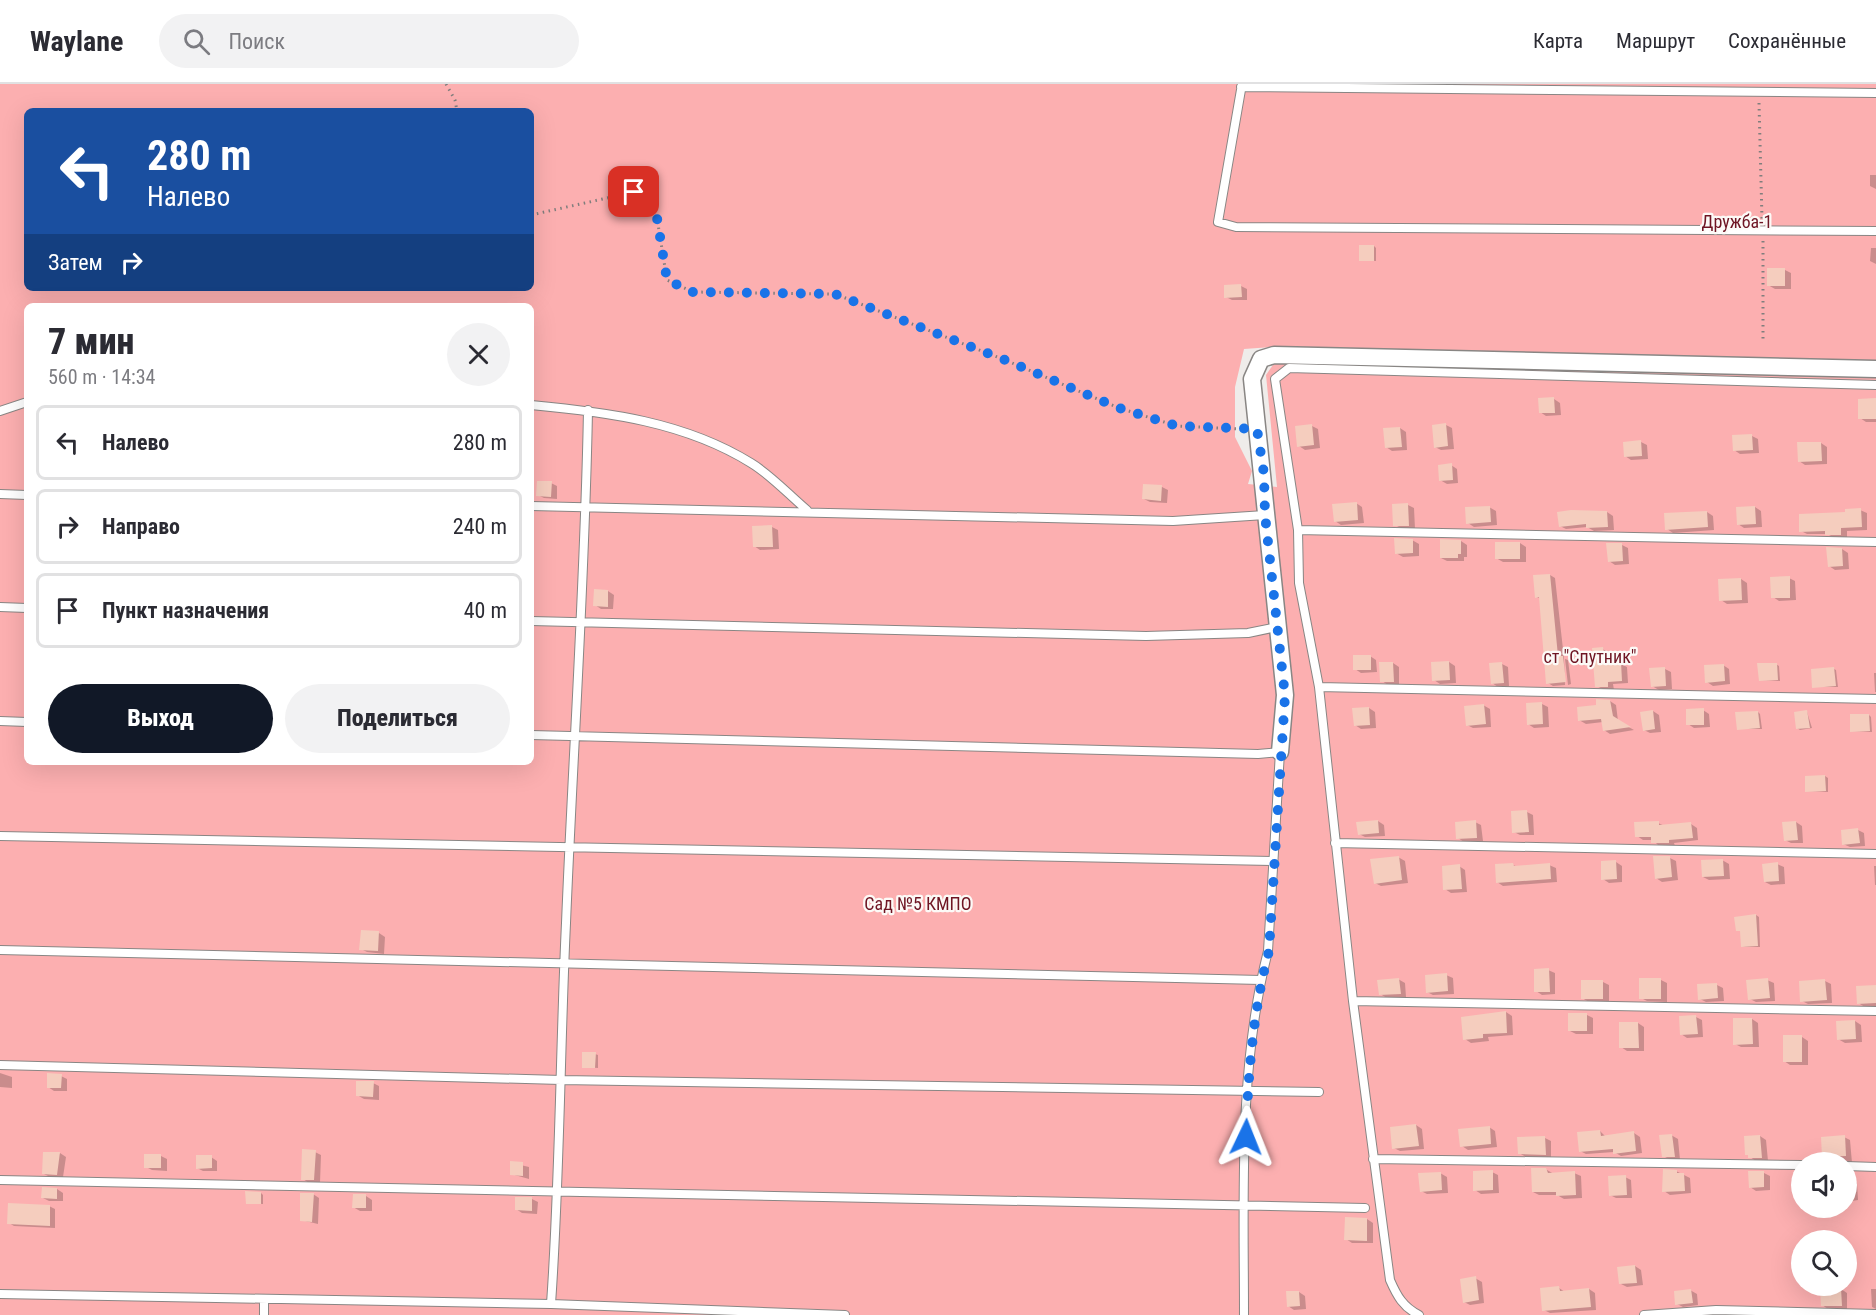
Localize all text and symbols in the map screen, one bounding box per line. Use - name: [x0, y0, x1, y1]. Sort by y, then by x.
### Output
- search box: [159, 14, 579, 68]
- text: Waylane: [30, 25, 123, 58]
- icon: search: [180, 25, 213, 58]
- text: Поиск: [228, 29, 285, 54]
- text: Карта: [1533, 29, 1583, 53]
- text: Маршрут: [1616, 29, 1695, 53]
- text: Сохранённые: [1728, 29, 1846, 53]
- text: 280 m: [147, 131, 252, 180]
- icon: left: [48, 132, 126, 210]
- pin: [608, 166, 659, 217]
- icon: arrive: [617, 175, 650, 208]
- text: Налево: [147, 181, 230, 213]
- park label: Дружба-1: [1702, 211, 1772, 232]
- icon: right: [115, 246, 148, 279]
- text: Затем: [48, 250, 103, 275]
- text: 7 мин: [48, 321, 134, 363]
- button: close: [447, 323, 510, 386]
- text: 560 m · 14:34: [48, 365, 155, 389]
- icon: left: [51, 426, 84, 459]
- text: Налево: [102, 430, 169, 455]
- text: 280 m: [453, 430, 507, 455]
- icon: right: [51, 510, 84, 543]
- text: Направо: [102, 514, 180, 539]
- text: 240 m: [453, 514, 507, 539]
- icon: arrive: [51, 594, 84, 627]
- text: Пункт назначения: [102, 598, 269, 623]
- text: 40 m: [464, 598, 507, 623]
- park label: ст "Спутник": [1543, 646, 1637, 667]
- button: Выход: [48, 684, 273, 753]
- button: Поделиться: [285, 684, 510, 753]
- park label: Сад №5 КМПО: [864, 893, 972, 914]
- position arrow: [1214, 1105, 1278, 1169]
- map controls: [1791, 1152, 1857, 1296]
- button: sound: [1791, 1152, 1857, 1218]
- button: search: [1791, 1230, 1857, 1296]

